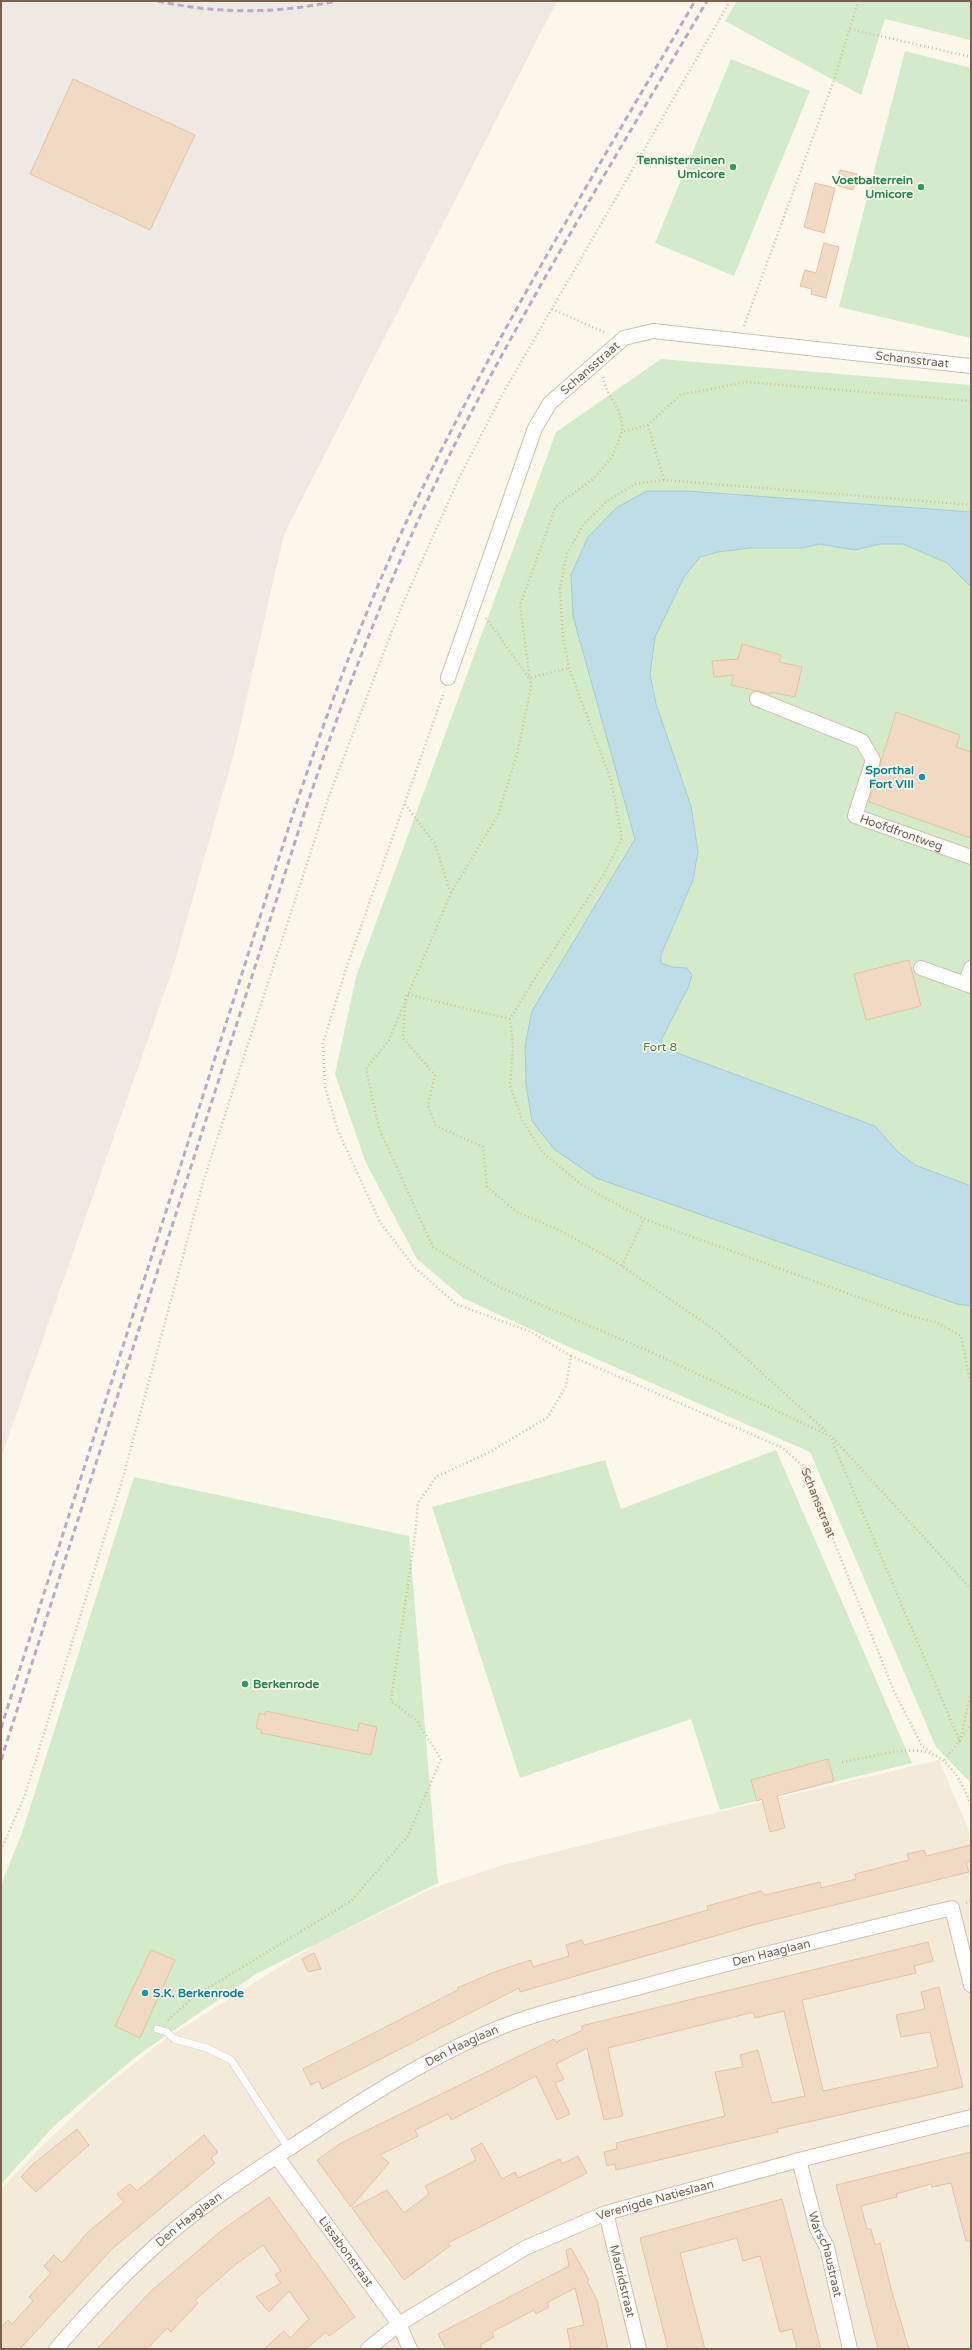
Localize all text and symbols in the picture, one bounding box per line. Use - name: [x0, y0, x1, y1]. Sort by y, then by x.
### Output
- place label: Tennisterreinen Umicore: [636, 153, 725, 181]
- marker: Tennisterreinen Umicore: [728, 162, 738, 172]
- place label: Voetbalterrein Umicore: [832, 173, 913, 201]
- marker: Voetbalterrein Umicore: [916, 182, 926, 192]
- street label: Schansstraat: [558, 338, 623, 398]
- street label: Schansstraat: [875, 349, 950, 371]
- place label: Sporthal Fort VIII: [866, 763, 914, 791]
- marker: Sporthal Fort VIII: [917, 772, 927, 782]
- street label: Hoofdfrontweg: [858, 811, 945, 853]
- park label: Fort 8: [643, 1040, 677, 1054]
- street label: Schansstraat: [798, 1466, 839, 1540]
- place label: Berkenrode: [253, 1677, 319, 1691]
- marker: Berkenrode: [240, 1679, 250, 1689]
- street label: Den Haaglaan: [731, 1936, 812, 1969]
- place label: S.K. Berkenrode: [153, 1986, 244, 2000]
- marker: S.K. Berkenrode: [140, 1988, 150, 1998]
- street label: Den Haaglaan: [422, 2022, 500, 2069]
- street label: Verenigde Natieslaan: [594, 2177, 715, 2223]
- street label: Den Haaglaan: [153, 2189, 224, 2249]
- street label: Warschaustraat: [806, 2210, 845, 2298]
- street label: Lissabonstraat: [316, 2214, 376, 2290]
- street label: Madridstraat: [607, 2243, 638, 2319]

